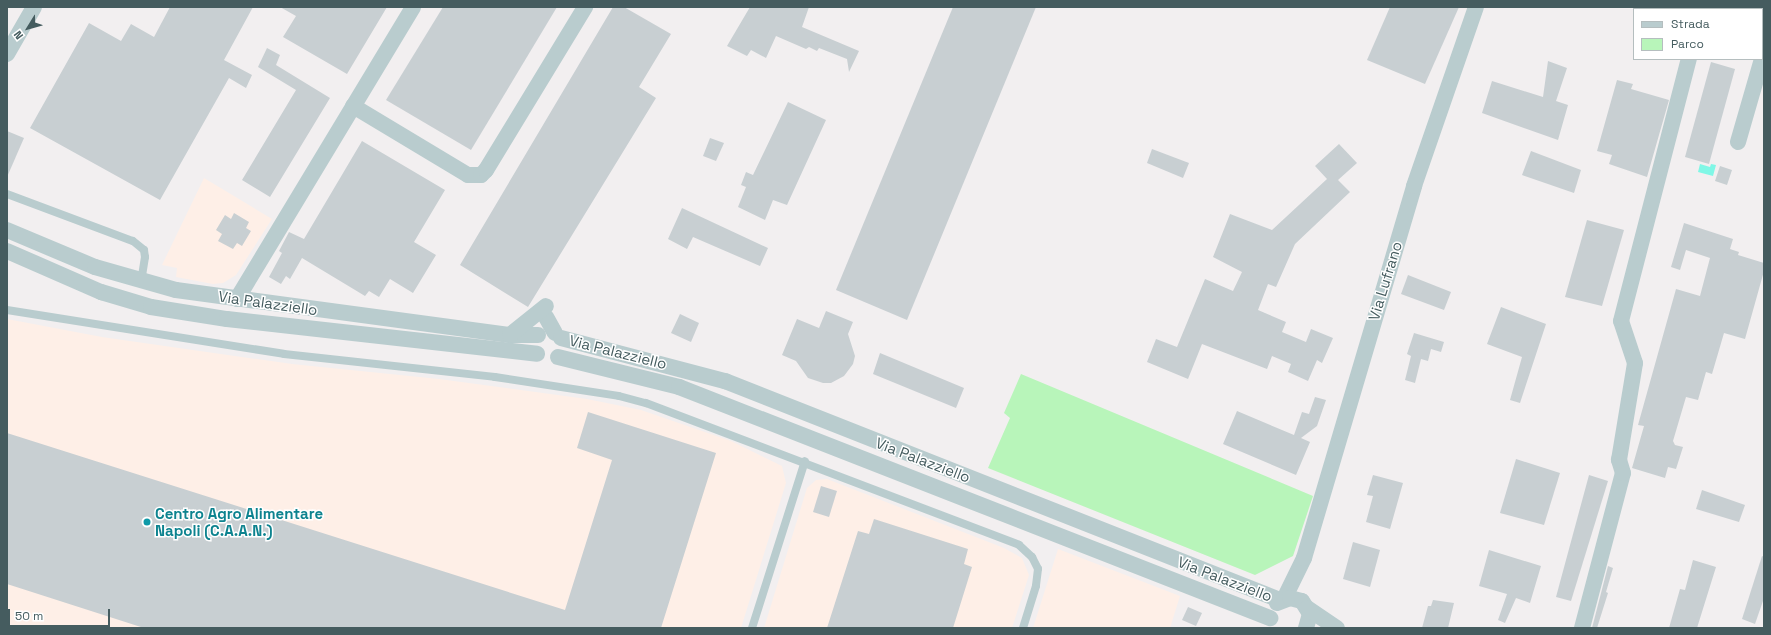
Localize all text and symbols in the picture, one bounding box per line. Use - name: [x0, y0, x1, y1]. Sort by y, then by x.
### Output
- north arrow: [8, 8, 48, 48]
- legend: [1633, 8, 1763, 60]
- text: Strada: [1671, 16, 1710, 32]
- text: N: [11, 28, 26, 42]
- text: Parco: [1671, 36, 1704, 52]
- street label: Via Lufrano: [1364, 239, 1406, 323]
- street label: Via Palazziello: [217, 287, 319, 319]
- street label: Via Palazziello: [567, 331, 669, 373]
- street label: Via Palazziello: [873, 434, 973, 486]
- place label: Centro Agro Alimentare Napoli (C.A.A.N.): [155, 504, 323, 539]
- marker: Centro Agro Alimentare Napoli (C.A.A.N.): [142, 517, 152, 527]
- street label: Via Palazziello: [1175, 553, 1275, 605]
- scale bar: [10, 601, 112, 627]
- text: 50 m: [15, 608, 43, 624]

